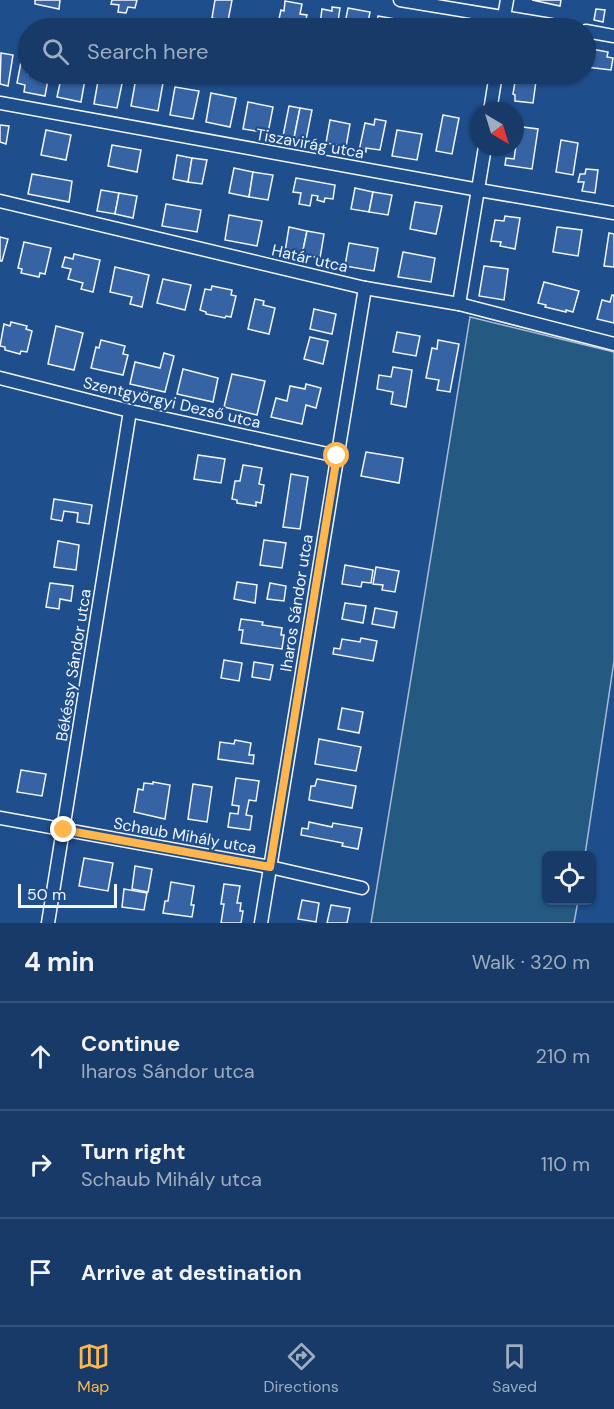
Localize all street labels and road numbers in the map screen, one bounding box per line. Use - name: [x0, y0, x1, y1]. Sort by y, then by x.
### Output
- street label: Tiszavirág utca: [254, 124, 366, 163]
- street label: Határ utca: [270, 240, 350, 277]
- street label: Szentgyörgyi Dezső utca: [81, 372, 263, 433]
- street label: Iharos Sándor utca: [275, 533, 318, 673]
- street label: Békéssy Sándor utca: [51, 587, 96, 743]
- street label: Schaub Mihály utca: [112, 813, 258, 858]

